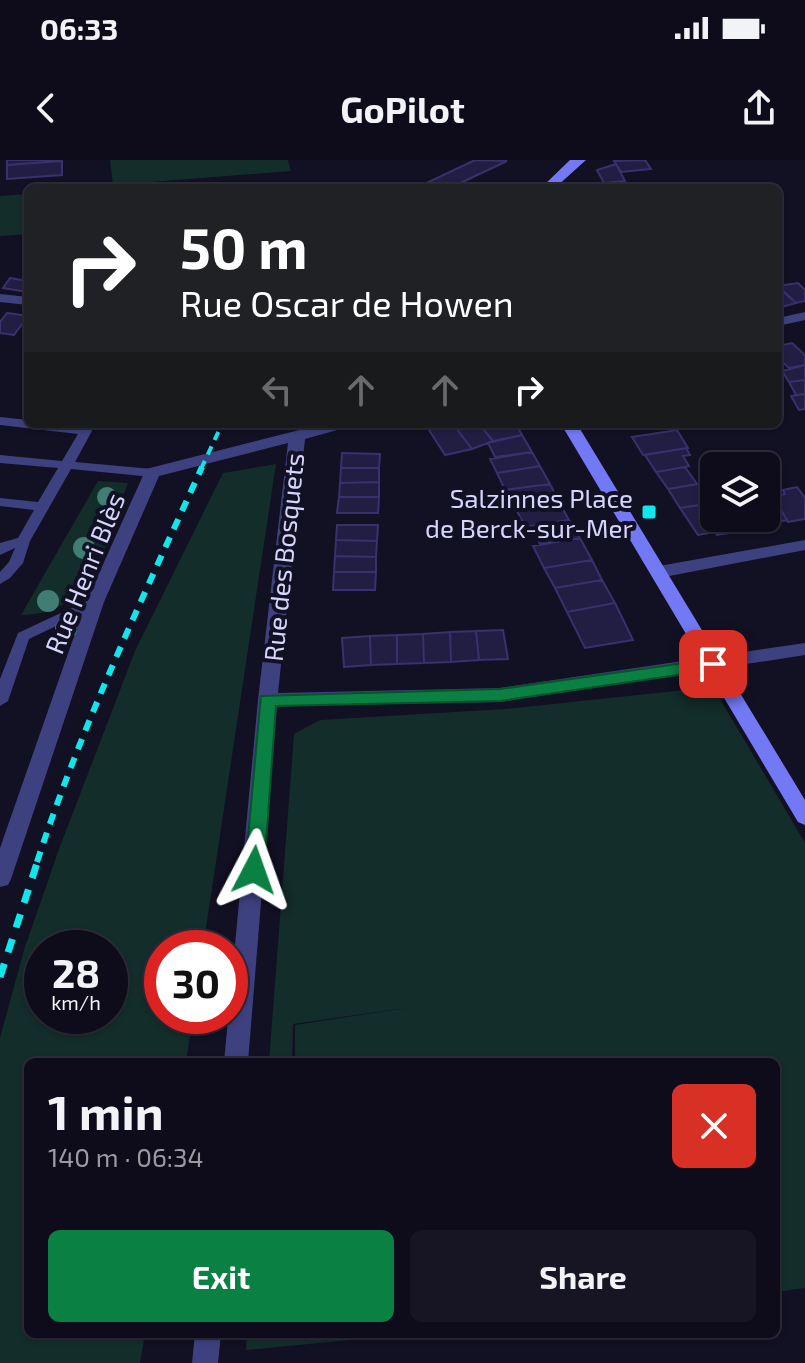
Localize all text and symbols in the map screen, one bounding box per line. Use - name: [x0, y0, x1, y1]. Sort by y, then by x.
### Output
- text: 06:33: [40, 10, 118, 46]
- icon: back: [24, 86, 68, 130]
- icon: share: [737, 86, 781, 130]
- text: GoPilot: [340, 87, 465, 130]
- text: 50 m: [180, 213, 308, 280]
- icon: right: [48, 216, 152, 320]
- text: Rue Oscar de Howen: [180, 281, 514, 324]
- icon: left: [255, 368, 299, 412]
- icon: ahead: [339, 368, 383, 412]
- icon: ahead: [423, 368, 467, 412]
- icon: right: [507, 368, 551, 412]
- street label: Rue des Bosquets: [257, 451, 309, 663]
- map controls: [700, 452, 780, 532]
- button: layers: [700, 452, 780, 532]
- place label: Salzinnes Place de Berck-sur-Mer: [425, 482, 633, 543]
- street label: Rue Henri Blès: [38, 488, 130, 658]
- marker: Salzinnes Place de Berck-sur-Mer: [640, 503, 658, 521]
- pin: [679, 630, 747, 698]
- icon: arrive: [691, 642, 735, 686]
- position arrow: [212, 828, 296, 912]
- speed limit sign: 30: [144, 930, 248, 1034]
- text: 28: [52, 948, 100, 996]
- text: km/h: [51, 990, 101, 1014]
- text: 1 min: [48, 1082, 164, 1140]
- button: close: [672, 1084, 756, 1168]
- text: 140 m · 06:34: [48, 1141, 203, 1172]
- button: Exit: [48, 1230, 394, 1322]
- button: Share: [410, 1230, 756, 1322]

